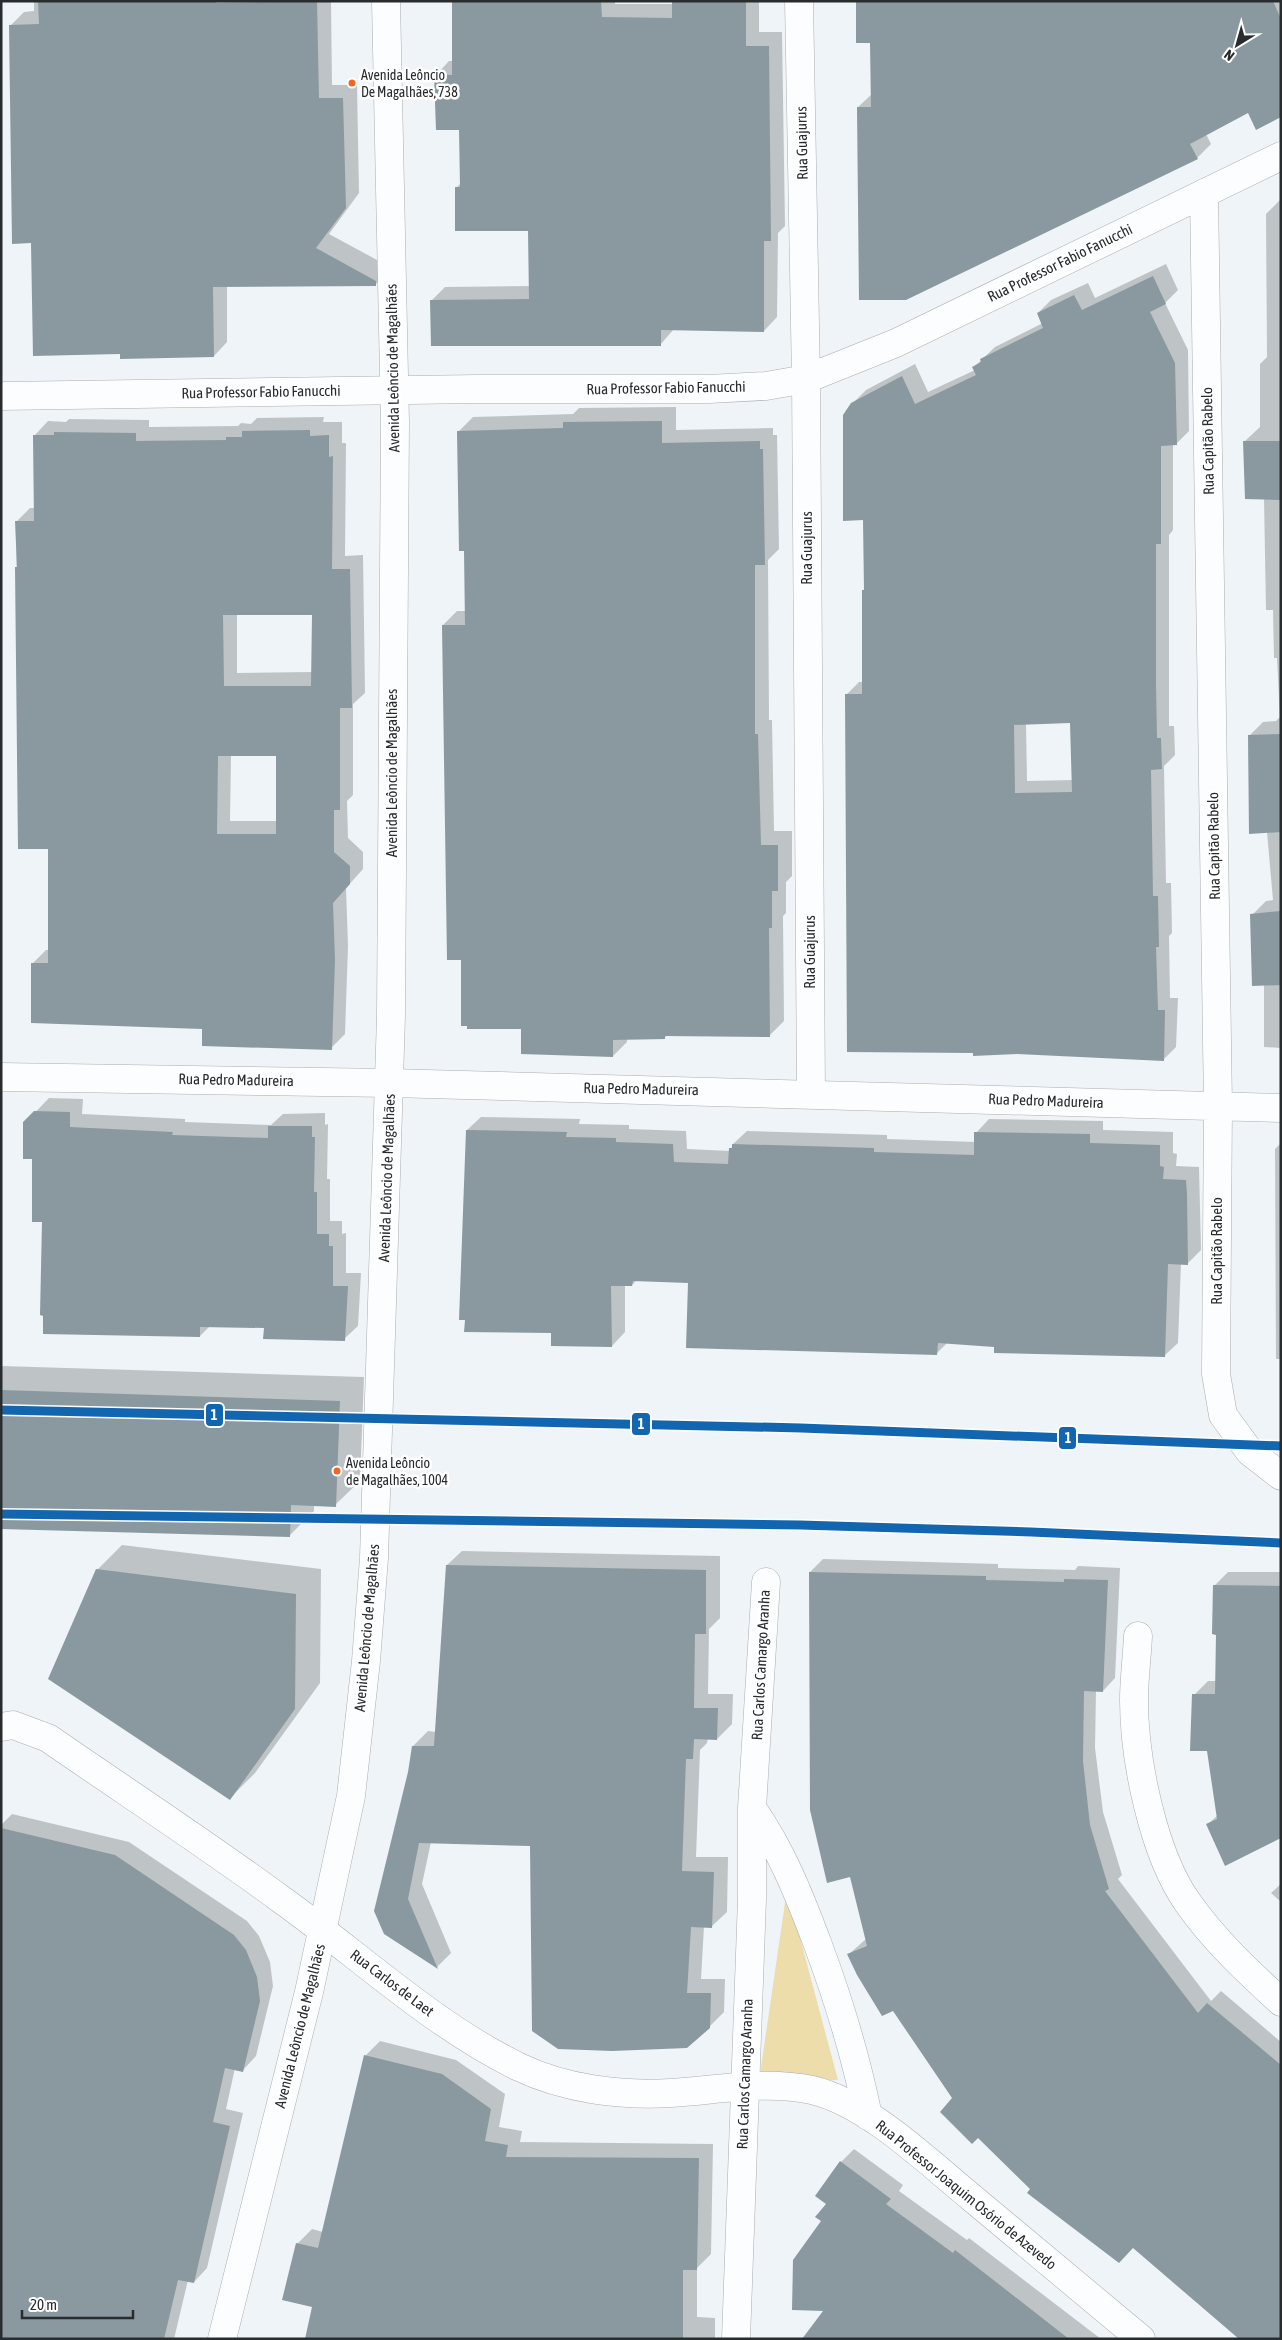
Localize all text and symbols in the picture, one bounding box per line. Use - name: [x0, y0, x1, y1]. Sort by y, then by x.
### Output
- north arrow: [1212, 20, 1262, 70]
- text: N: [1221, 47, 1237, 64]
- place label: Avenida Leôncio De Magalhães, 738: [361, 67, 458, 100]
- marker: Avenida Leôncio De Magalhães, 738: [347, 78, 357, 88]
- street label: Rua Guajurus: [792, 106, 811, 180]
- street label: Rua Professor Fabio Fanucchi: [985, 220, 1135, 305]
- street label: Avenida Leôncio de Magalhães: [383, 284, 402, 452]
- street label: Rua Professor Fabio Fanucchi: [586, 378, 746, 397]
- street label: Rua Professor Fabio Fanucchi: [181, 382, 341, 401]
- street label: Rua Capitão Rabelo: [1198, 387, 1217, 495]
- street label: Rua Guajurus: [798, 511, 815, 585]
- street label: Avenida Leôncio de Magalhães: [383, 689, 400, 857]
- street label: Rua Capitão Rabelo: [1204, 792, 1223, 900]
- street label: Rua Guajurus: [801, 915, 818, 989]
- street label: Rua Pedro Madureira: [178, 1070, 294, 1089]
- street label: Rua Pedro Madureira: [583, 1079, 699, 1098]
- street label: Rua Pedro Madureira: [988, 1090, 1104, 1111]
- street label: Avenida Leôncio de Magalhães: [375, 1093, 398, 1262]
- street label: Rua Capitão Rabelo: [1208, 1197, 1225, 1305]
- line badge: 1: [205, 1403, 224, 1427]
- text: 1: [211, 1407, 218, 1423]
- line badge: 1: [631, 1412, 651, 1436]
- text: 1: [638, 1416, 645, 1432]
- line badge: 1: [1058, 1426, 1077, 1450]
- text: 1: [1065, 1430, 1072, 1446]
- place label: Avenida Leôncio de Magalhães, 1004: [346, 1455, 449, 1488]
- marker: Avenida Leôncio de Magalhães, 1004: [332, 1466, 342, 1476]
- street label: Avenida Leôncio de Magalhães: [351, 1543, 382, 1713]
- street label: Rua Carlos Camargo Aranha: [748, 1589, 773, 1741]
- street label: Avenida Leôncio de Magalhães: [271, 1942, 328, 2110]
- street label: Rua Carlos de Laet: [347, 1946, 437, 2019]
- street label: Rua Carlos Camargo Aranha: [733, 1998, 756, 2150]
- street label: Rua Professor Joaquim Osório de Azevedo: [873, 2116, 1060, 2273]
- scale bar: [22, 2288, 134, 2320]
- text: 20 m: [30, 2296, 57, 2313]

